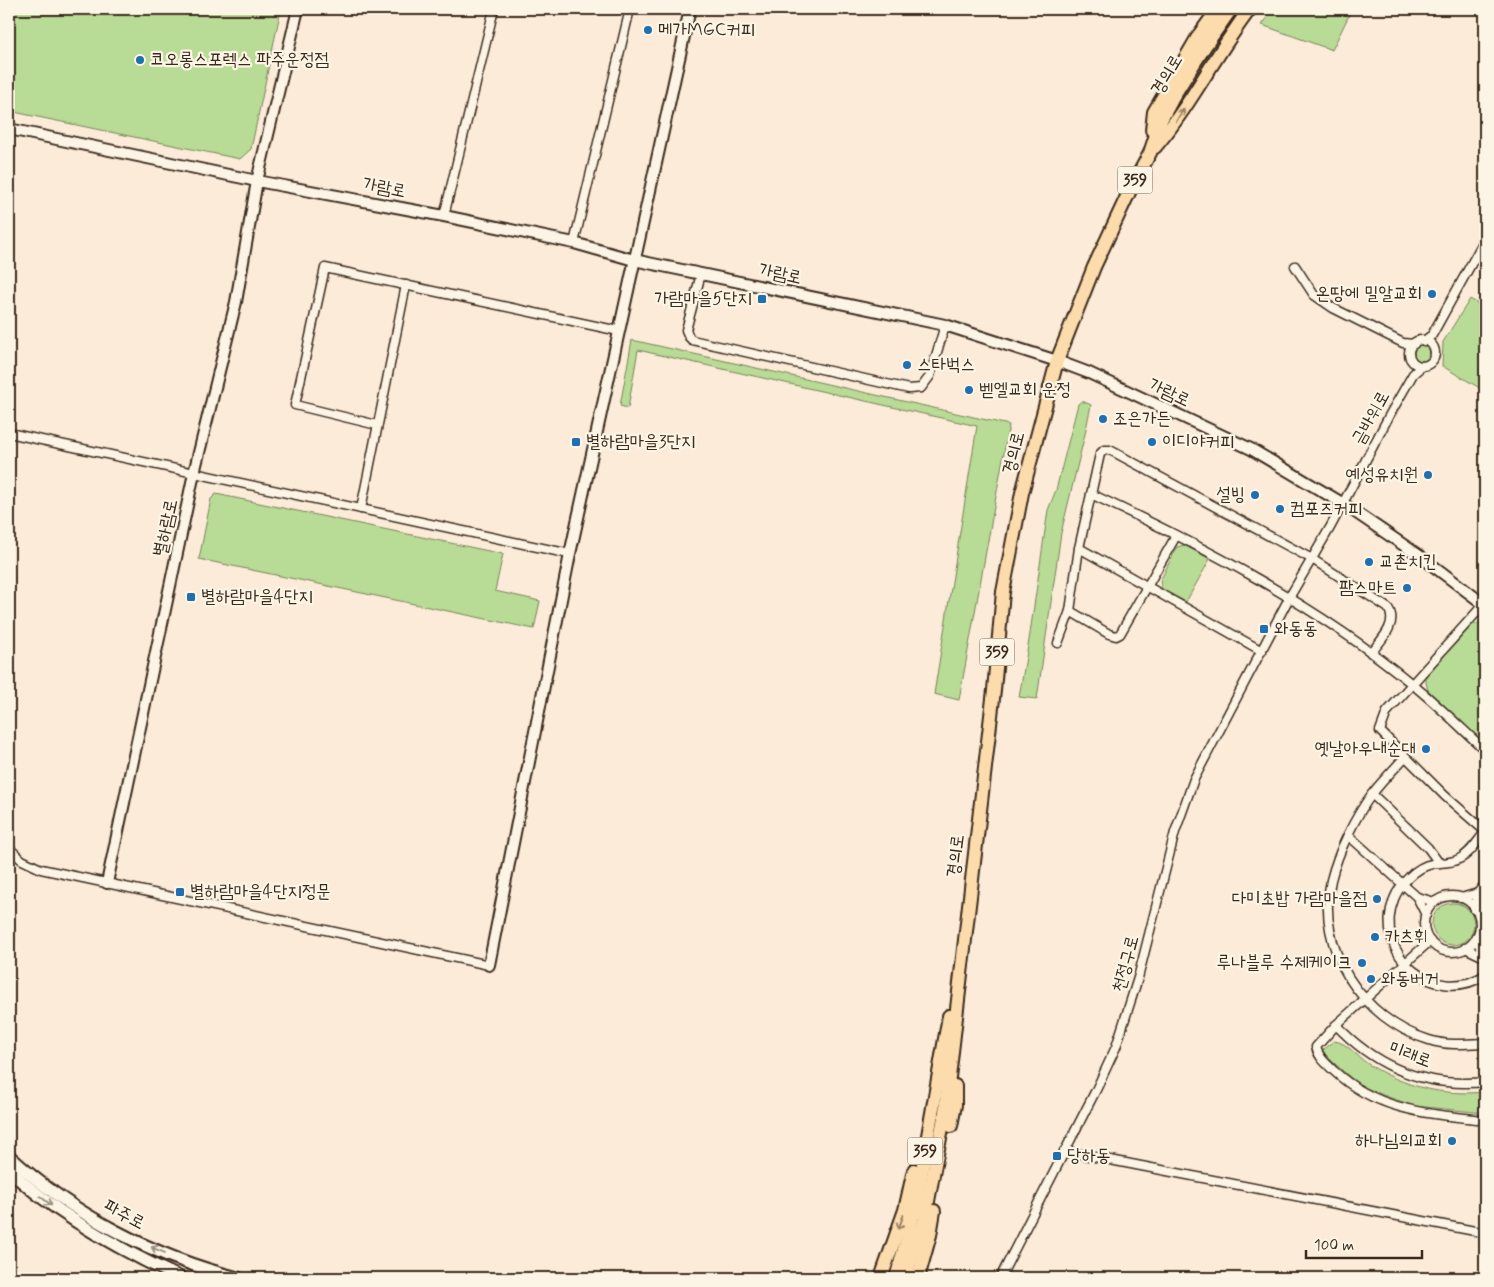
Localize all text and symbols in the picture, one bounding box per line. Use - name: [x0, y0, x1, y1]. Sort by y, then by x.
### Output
- place label: 메가MGC커피: [658, 18, 755, 42]
- marker: 메가MGC커피: [642, 24, 654, 36]
- place label: 코오롱스포렉스 파주운정점: [150, 48, 329, 72]
- street label: 경의로: [1146, 50, 1188, 100]
- marker: 코오롱스포렉스 파주운정점: [134, 54, 146, 66]
- one-way arrow: [1176, 108, 1186, 122]
- road number: 359: [1118, 166, 1152, 194]
- street label: 가람로: [360, 172, 408, 204]
- street label: 가람로: [756, 258, 804, 290]
- place label: 온땅에 밀알교회: [1316, 282, 1422, 306]
- place label: 가람마을5단지: [654, 287, 752, 311]
- marker: 온땅에 밀알교회: [1426, 288, 1438, 300]
- marker: 가람마을5단지: [756, 293, 768, 305]
- place label: 스타벅스: [917, 353, 975, 377]
- marker: 스타벅스: [901, 359, 913, 371]
- street label: 가람로: [1144, 373, 1194, 413]
- place label: 벧엘교회 운정: [979, 378, 1071, 402]
- marker: 벧엘교회 운정: [963, 384, 975, 396]
- street label: 금바위로: [1346, 387, 1396, 449]
- place label: 조은가든: [1113, 407, 1171, 431]
- marker: 조은가든: [1097, 413, 1109, 425]
- street label: 경의로: [997, 429, 1031, 477]
- place label: 별하람마을3단지: [586, 430, 696, 454]
- place label: 이디야커피: [1162, 430, 1234, 454]
- marker: 별하람마을3단지: [570, 436, 582, 448]
- marker: 이디야커피: [1146, 436, 1158, 448]
- place label: 예성유치원: [1346, 463, 1418, 487]
- marker: 예성유치원: [1422, 469, 1434, 481]
- place label: 설빙: [1216, 483, 1245, 507]
- marker: 설빙: [1249, 489, 1261, 501]
- street label: 별하람로: [148, 497, 184, 559]
- place label: 컴포즈커피: [1290, 497, 1362, 521]
- marker: 컴포즈커피: [1274, 503, 1286, 515]
- place label: 교촌치킨: [1379, 550, 1437, 574]
- marker: 교촌치킨: [1363, 556, 1375, 568]
- place label: 팜스마트: [1339, 576, 1397, 600]
- marker: 팜스마트: [1401, 582, 1413, 594]
- place label: 별하람마을4단지: [201, 585, 313, 609]
- marker: 별하람마을4단지: [185, 591, 197, 603]
- place label: 와동동: [1274, 617, 1317, 641]
- marker: 와동동: [1258, 623, 1270, 635]
- road number: 359: [980, 638, 1014, 666]
- place label: 옛날아우내순대: [1315, 737, 1416, 761]
- marker: 옛날아우내순대: [1420, 743, 1432, 755]
- street label: 경의로: [941, 833, 971, 879]
- place label: 별하람마을4단지정문: [190, 880, 331, 904]
- marker: 별하람마을4단지정문: [174, 886, 186, 898]
- place label: 다미초밥 가람마을점: [1232, 887, 1368, 911]
- marker: 다미초밥 가람마을점: [1371, 893, 1383, 905]
- place label: 카츠휘: [1385, 925, 1428, 949]
- marker: 카츠휘: [1369, 931, 1381, 943]
- street label: 천정구로: [1107, 933, 1145, 995]
- place label: 루나블루 수제케이크: [1217, 951, 1352, 975]
- marker: 루나블루 수제케이크: [1356, 957, 1368, 969]
- place label: 와동버거: [1381, 967, 1439, 991]
- marker: 와동버거: [1365, 973, 1377, 985]
- street label: 미래로: [1385, 1036, 1435, 1074]
- place label: 하나님의교회: [1355, 1129, 1442, 1153]
- marker: 하나님의교회: [1446, 1135, 1458, 1147]
- road number: 359: [908, 1138, 942, 1164]
- place label: 당하동: [1067, 1144, 1110, 1168]
- marker: 당하동: [1051, 1150, 1063, 1162]
- street label: 파주로: [99, 1194, 149, 1236]
- one-way arrow: [39, 1196, 52, 1207]
- one-way arrow: [895, 1214, 905, 1230]
- scale bar: [1306, 1227, 1423, 1259]
- text: 100 m: [1314, 1236, 1354, 1256]
- one-way arrow: [151, 1245, 166, 1255]

